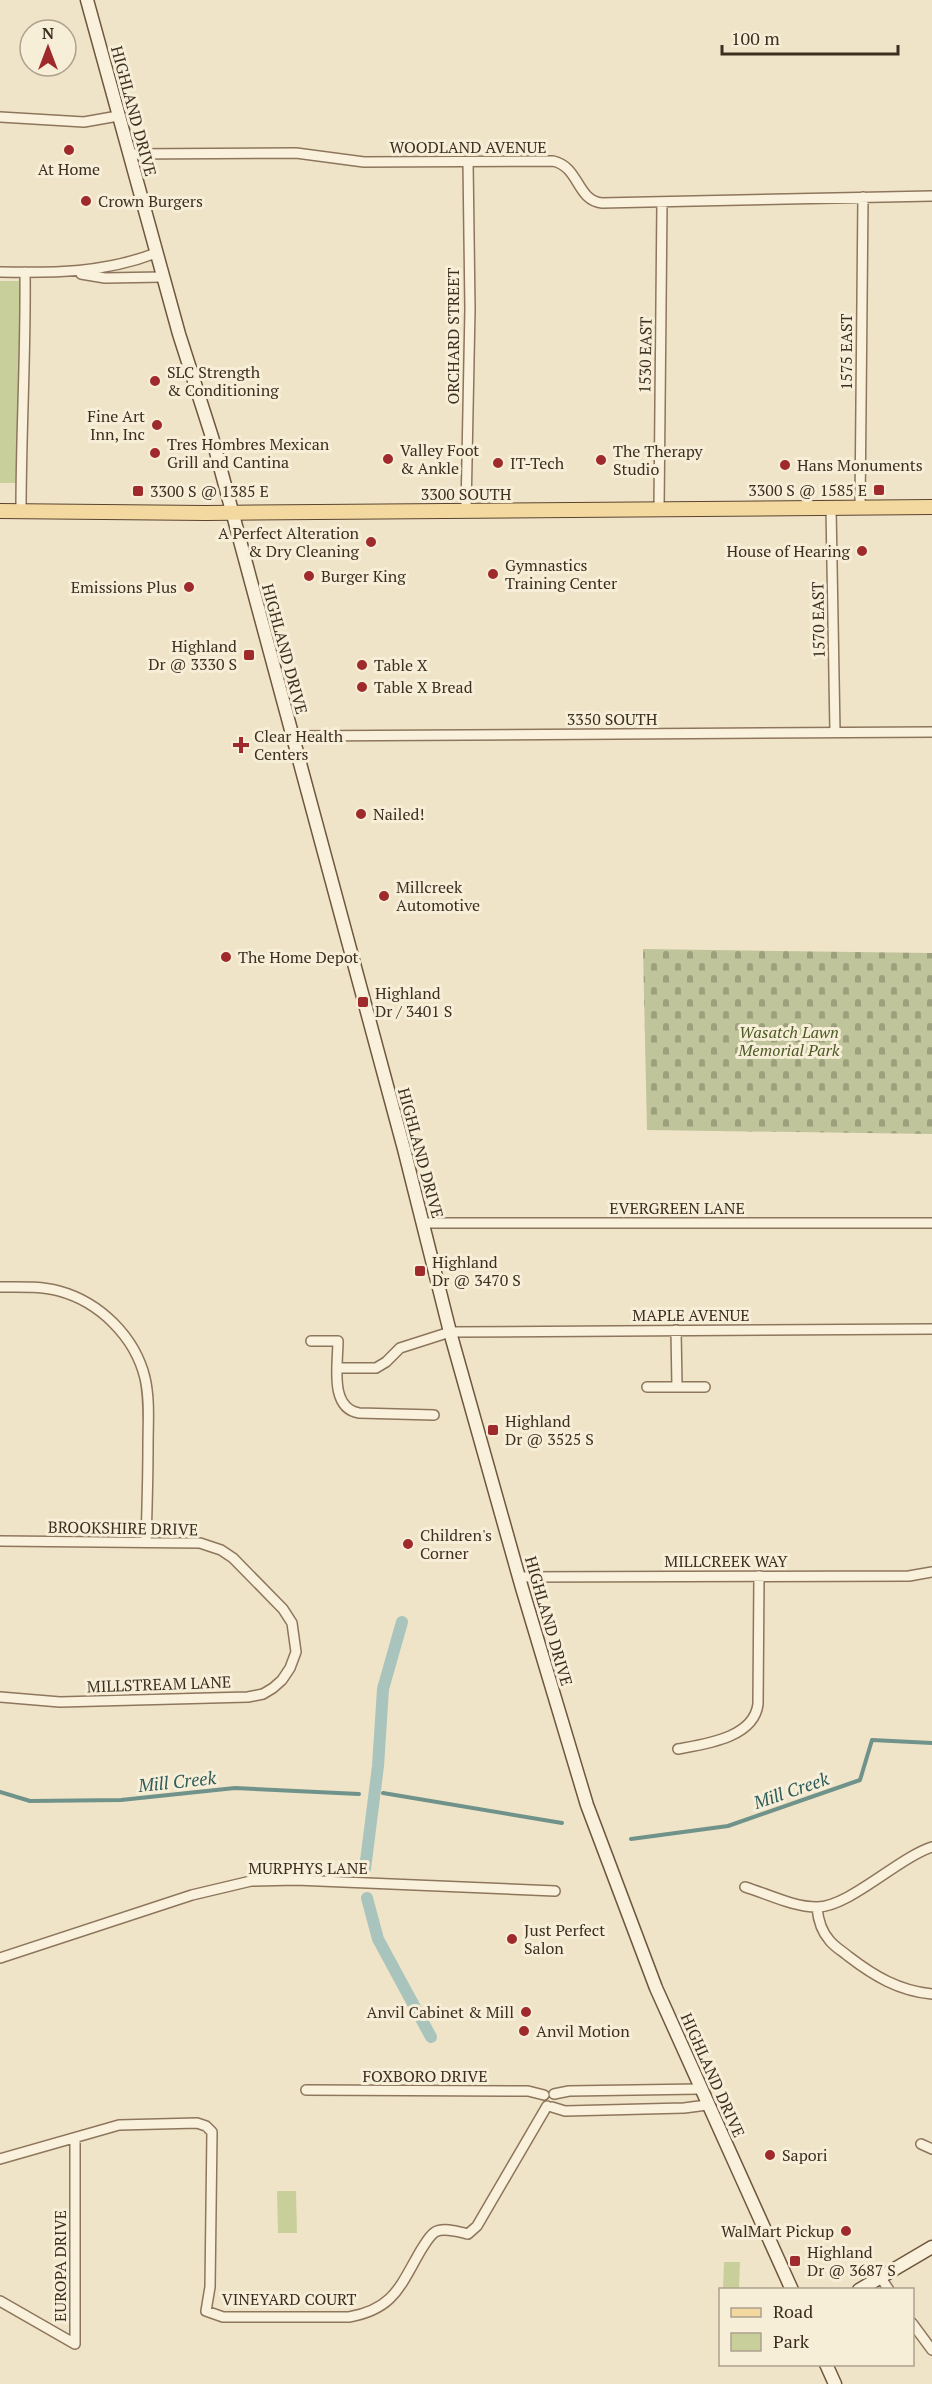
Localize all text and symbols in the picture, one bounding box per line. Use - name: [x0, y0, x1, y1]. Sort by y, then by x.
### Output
- north arrow: [18, 18, 78, 78]
- scale bar: [722, 18, 898, 56]
- text: N: [42, 22, 54, 44]
- text: 100 m: [731, 26, 780, 50]
- street label: HIGHLAND DRIVE: [106, 43, 162, 179]
- street label: WOODLAND AVENUE: [389, 136, 547, 158]
- marker: At Home: [62, 143, 76, 157]
- place label: At Home: [38, 158, 100, 180]
- place label: Crown Burgers: [98, 190, 203, 212]
- marker: Crown Burgers: [79, 194, 93, 208]
- street label: ORCHARD STREET: [442, 267, 464, 405]
- street label: 1575 EAST: [835, 314, 857, 390]
- street label: 1530 EAST: [633, 316, 657, 394]
- place label: SLC Strength & Conditioning: [167, 361, 279, 401]
- marker: SLC Strength & Conditioning: [148, 374, 162, 388]
- place label: Fine Art Inn, Inc: [87, 405, 145, 445]
- marker: Fine Art Inn, Inc: [150, 418, 164, 432]
- place label: Tres Hombres Mexican Grill and Cantina: [167, 433, 330, 473]
- place label: Valley Foot & Ankle: [400, 439, 479, 479]
- place label: The Therapy Studio: [613, 440, 704, 480]
- marker: Tres Hombres Mexican Grill and Cantina: [148, 446, 162, 460]
- marker: Valley Foot & Ankle: [381, 452, 395, 466]
- place label: IT-Tech: [510, 452, 565, 474]
- marker: The Therapy Studio: [594, 453, 608, 467]
- place label: Hans Monuments: [797, 454, 923, 476]
- marker: IT-Tech: [491, 456, 505, 470]
- marker: Hans Monuments: [778, 458, 792, 472]
- place label: 3300 S @ 1585 E: [748, 479, 867, 501]
- place label: 3300 S @ 1385 E: [150, 480, 269, 502]
- street label: 3300 SOUTH: [421, 483, 512, 505]
- marker: 3300 S @ 1585 E: [872, 483, 886, 497]
- marker: 3300 S @ 1385 E: [131, 484, 145, 498]
- place label: A Perfect Alteration & Dry Cleaning: [218, 522, 360, 562]
- marker: A Perfect Alteration & Dry Cleaning: [364, 535, 378, 549]
- place label: House of Hearing: [727, 540, 851, 562]
- marker: House of Hearing: [855, 544, 869, 558]
- place label: Gymnastics Training Center: [505, 554, 618, 594]
- place label: Burger King: [321, 565, 406, 587]
- marker: Gymnastics Training Center: [486, 567, 500, 581]
- marker: Burger King: [302, 569, 316, 583]
- place label: Emissions Plus: [71, 576, 177, 598]
- marker: Emissions Plus: [182, 580, 196, 594]
- street label: HIGHLAND DRIVE: [257, 581, 313, 717]
- street label: 1570 EAST: [806, 581, 830, 659]
- place label: Highland Dr @ 3330 S: [148, 635, 237, 675]
- marker: Highland Dr @ 3330 S: [242, 648, 256, 662]
- place label: Table X: [374, 654, 428, 676]
- marker: Table X: [355, 658, 369, 672]
- place label: Table X Bread: [374, 676, 473, 698]
- marker: Table X Bread: [355, 680, 369, 694]
- street label: 3350 SOUTH: [567, 708, 658, 730]
- place label: Clear Health Centers: [254, 725, 344, 765]
- marker: Clear Health Centers: [232, 736, 250, 754]
- place label: Nailed!: [373, 803, 425, 825]
- marker: Nailed!: [354, 807, 368, 821]
- place label: Millcreek Automotive: [396, 876, 480, 916]
- marker: Millcreek Automotive: [377, 889, 391, 903]
- place label: The Home Depot: [238, 946, 359, 968]
- marker: The Home Depot: [219, 950, 233, 964]
- place label: Highland Dr / 3401 S: [375, 982, 452, 1022]
- marker: Highland Dr / 3401 S: [356, 995, 370, 1009]
- park label: Wasatch Lawn Memorial Park: [738, 1021, 840, 1061]
- street label: HIGHLAND DRIVE: [393, 1085, 449, 1221]
- street label: EVERGREEN LANE: [609, 1197, 745, 1219]
- place label: Highland Dr @ 3470 S: [432, 1251, 521, 1291]
- marker: Highland Dr @ 3470 S: [413, 1264, 427, 1278]
- street label: MAPLE AVENUE: [632, 1304, 750, 1326]
- place label: Highland Dr @ 3525 S: [505, 1410, 594, 1450]
- marker: Highland Dr @ 3525 S: [486, 1423, 500, 1437]
- street label: BROOKSHIRE DRIVE: [48, 1516, 198, 1540]
- place label: Children's Corner: [420, 1524, 492, 1564]
- marker: Children's Corner: [401, 1537, 415, 1551]
- street label: MILLCREEK WAY: [664, 1550, 788, 1572]
- street label: HIGHLAND DRIVE: [520, 1554, 578, 1688]
- street label: MILLSTREAM LANE: [86, 1670, 232, 1698]
- water label: Mill Creek: [136, 1765, 217, 1797]
- water label: Mill Creek: [749, 1766, 832, 1814]
- street label: MURPHYS LANE: [248, 1857, 368, 1879]
- place label: Just Perfect Salon: [524, 1919, 605, 1959]
- marker: Just Perfect Salon: [505, 1932, 519, 1946]
- place label: Anvil Cabinet & Mill: [367, 2001, 514, 2023]
- marker: Anvil Cabinet & Mill: [519, 2005, 533, 2019]
- street label: HIGHLAND DRIVE: [676, 2009, 750, 2141]
- place label: Anvil Motion: [536, 2020, 630, 2042]
- marker: Anvil Motion: [517, 2024, 531, 2038]
- street label: FOXBORO DRIVE: [362, 2065, 488, 2087]
- place label: Sapori: [782, 2144, 828, 2166]
- marker: Sapori: [763, 2148, 777, 2162]
- street label: EUROPA DRIVE: [49, 2210, 71, 2322]
- place label: WalMart Pickup: [721, 2220, 834, 2242]
- marker: WalMart Pickup: [839, 2224, 853, 2238]
- place label: Highland Dr @ 3687 S: [807, 2241, 896, 2281]
- marker: Highland Dr @ 3687 S: [788, 2254, 802, 2268]
- street label: VINEYARD COURT: [222, 2288, 356, 2310]
- legend: [719, 2288, 914, 2366]
- text: Road: [773, 2299, 813, 2323]
- text: Park: [773, 2329, 810, 2353]

